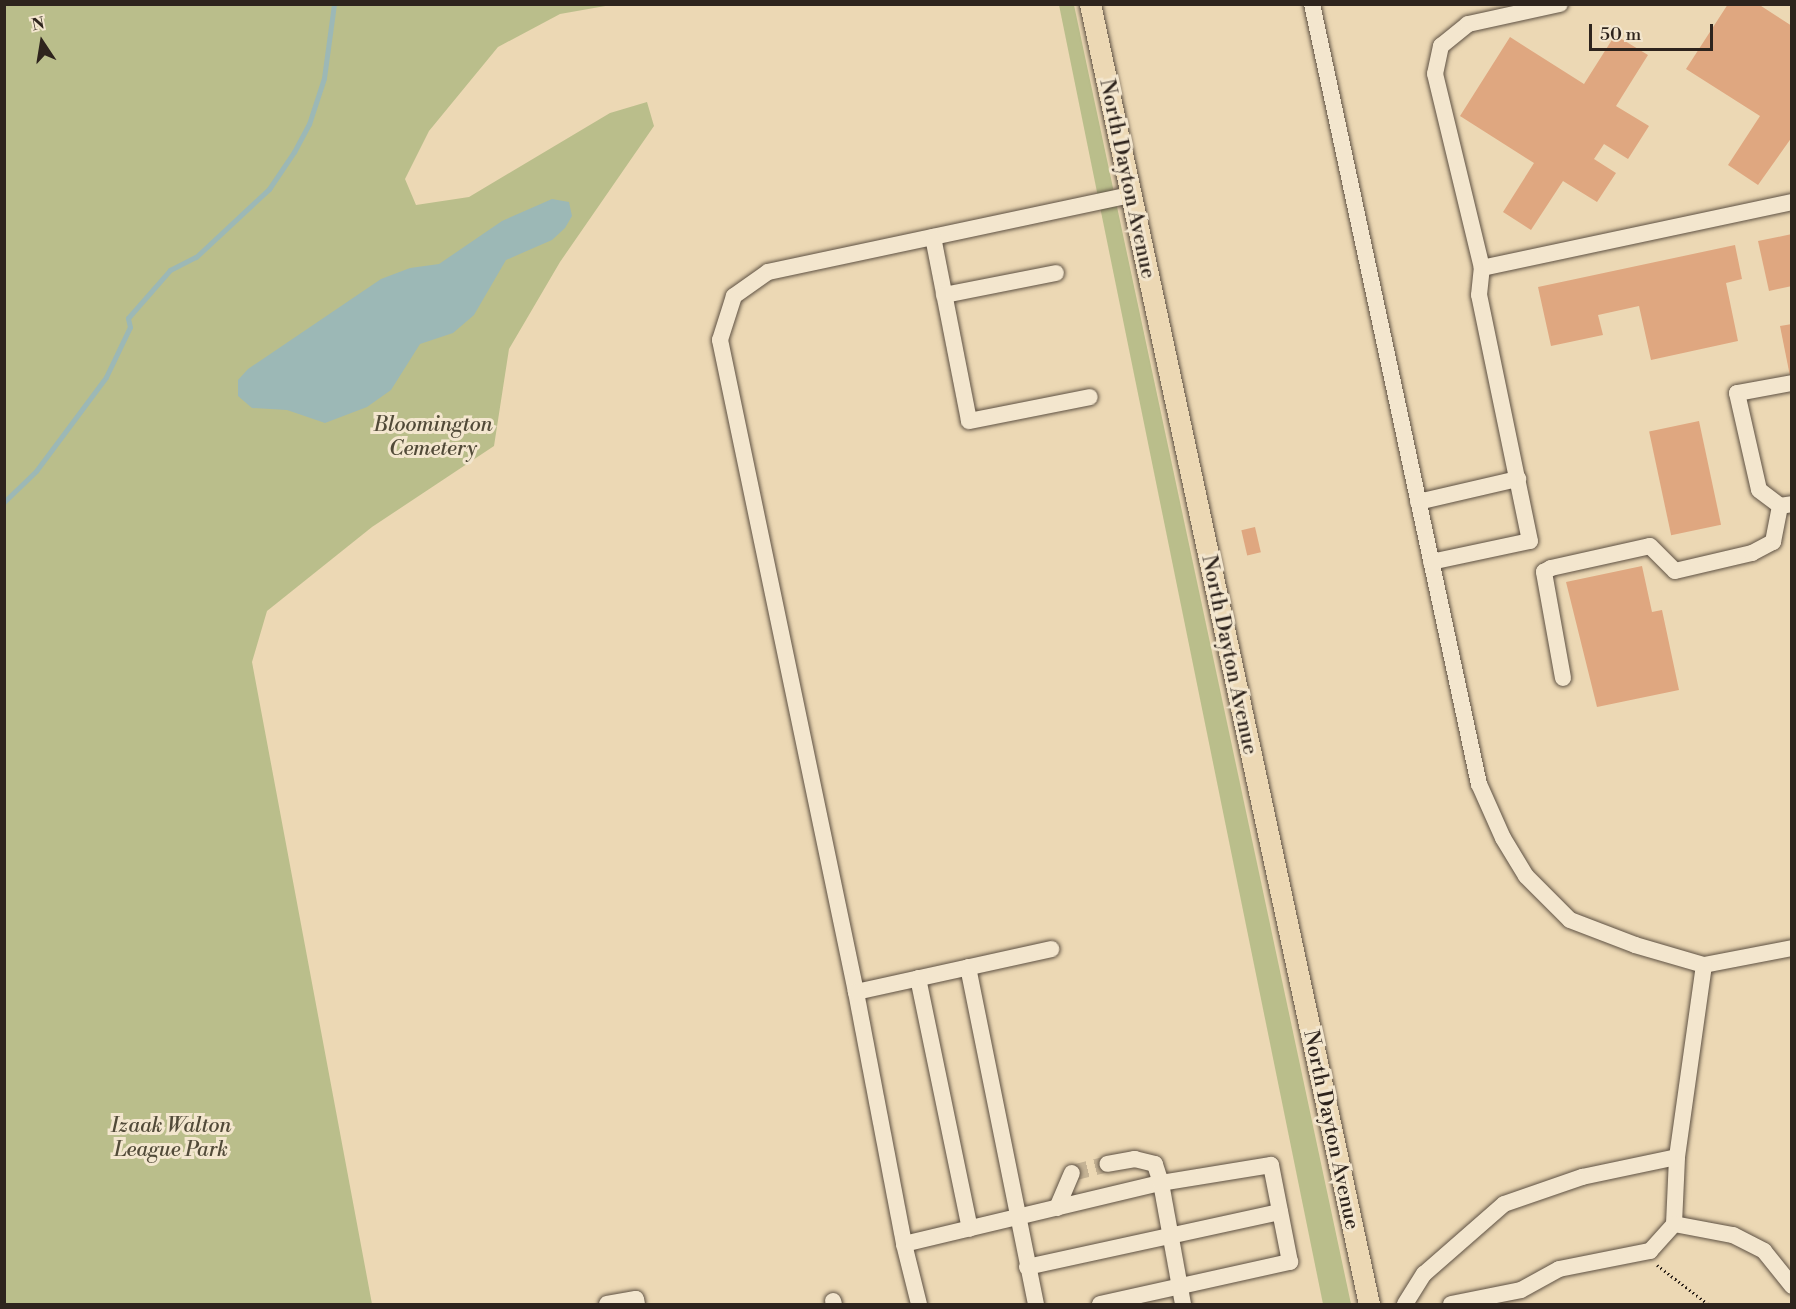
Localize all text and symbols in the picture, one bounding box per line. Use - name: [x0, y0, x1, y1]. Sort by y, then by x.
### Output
- north arrow: [12, 12, 72, 72]
- scale bar: [1592, 12, 1716, 50]
- text: N: [30, 13, 47, 35]
- text: 50 m: [1600, 23, 1641, 46]
- street label: North Dayton Avenue: [1094, 77, 1160, 281]
- park label: Bloomington Cemetery: [374, 412, 492, 462]
- street label: North Dayton Avenue: [1196, 553, 1262, 757]
- street label: North Dayton Avenue: [1298, 1028, 1364, 1232]
- park label: Izaak Walton League Park: [111, 1113, 231, 1163]

